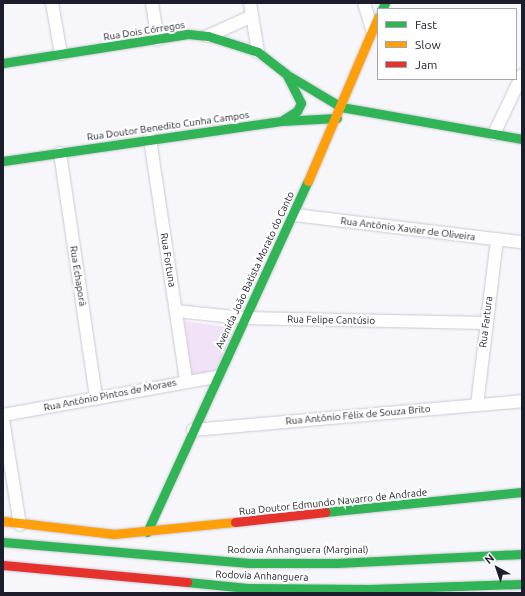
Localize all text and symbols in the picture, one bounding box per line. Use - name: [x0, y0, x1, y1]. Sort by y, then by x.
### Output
- legend: [377, 8, 517, 80]
- text: Fast: [415, 18, 437, 31]
- street label: Rua Dois Córregos: [102, 19, 186, 43]
- text: Slow: [415, 38, 441, 51]
- text: Jam: [415, 58, 437, 71]
- street label: Rua Doutor Benedito Cunha Campos: [86, 109, 250, 143]
- street label: Avenida João Batista Morato do Canto: [213, 190, 297, 350]
- street label: Rua Antônio Xavier de Oliveira: [340, 215, 476, 243]
- street label: Rua Fortuna: [158, 232, 178, 288]
- street label: Rua Echaporã: [67, 245, 89, 307]
- street label: Rua Fartura: [477, 296, 495, 348]
- street label: Rua Felipe Cantúsio: [287, 313, 375, 327]
- street label: Rua Antônio Pintos de Moraes: [43, 376, 177, 414]
- street label: Rua Antônio Félix de Souza Brito: [285, 403, 431, 427]
- street label: Rua Doutor Edmundo Navarro de Andrade: [238, 486, 428, 518]
- street label: Rodovia Anhanguera (Marginal): [228, 544, 368, 556]
- north arrow: [477, 548, 517, 588]
- text: N: [482, 552, 496, 566]
- street label: Rodovia Anhanguera: [215, 568, 309, 584]

